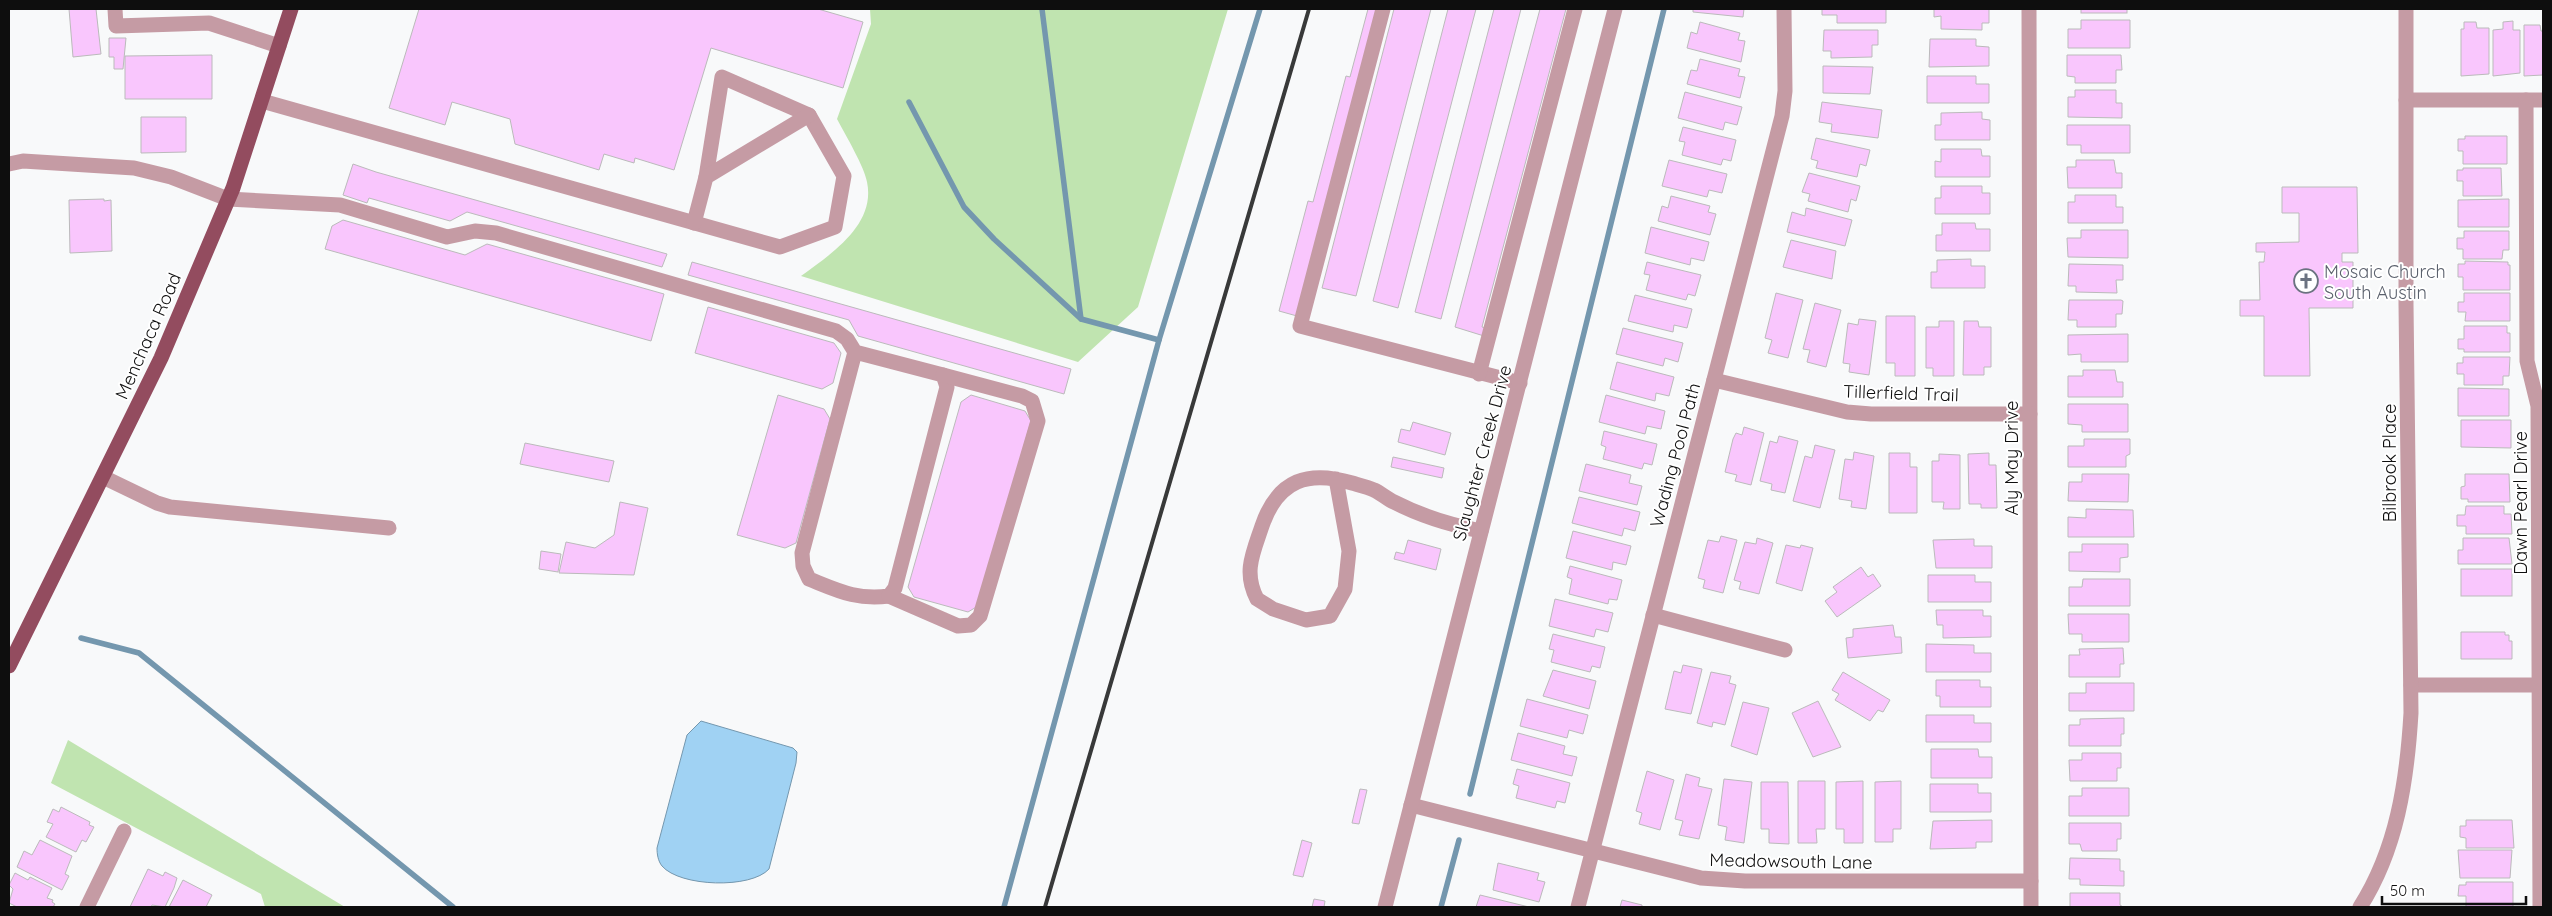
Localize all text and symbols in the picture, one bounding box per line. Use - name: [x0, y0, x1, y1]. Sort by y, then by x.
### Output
- place label: Mosaic Church South Austin: [2324, 260, 2446, 304]
- church icon: Mosaic Church South Austin: [2293, 268, 2319, 294]
- street label: Menchaca Road: [110, 269, 186, 403]
- street label: Slaughter Creek Drive: [1447, 363, 1517, 543]
- street label: Tillerfield Trail: [1843, 379, 1959, 407]
- street label: Wading Pool Path: [1645, 380, 1705, 530]
- street label: Aly May Drive: [2000, 401, 2023, 515]
- street label: Bilbrook Place: [2378, 404, 2401, 522]
- street label: Dawn Pearl Drive: [2509, 431, 2532, 575]
- street label: Meadowsouth Lane: [1709, 848, 1873, 874]
- scale bar: [2382, 874, 2526, 906]
- text: 50 m: [2390, 881, 2425, 900]

